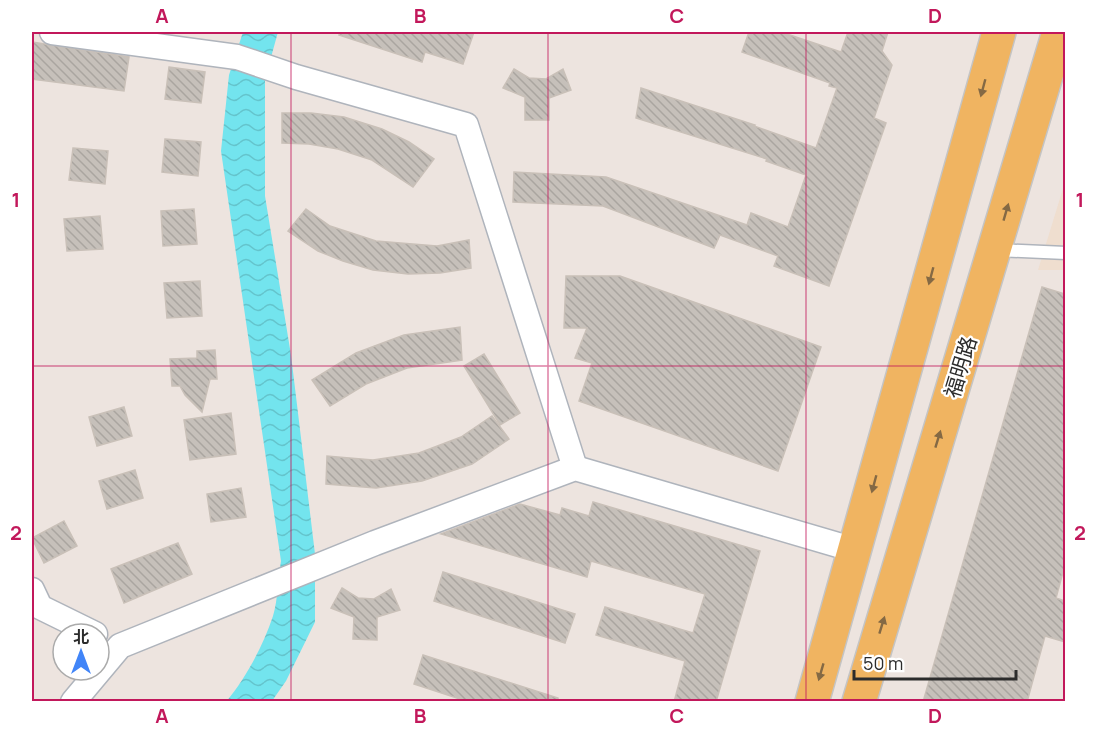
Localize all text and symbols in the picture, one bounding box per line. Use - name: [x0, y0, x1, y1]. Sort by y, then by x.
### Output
- text: A: [155, 2, 169, 29]
- text: B: [414, 2, 427, 29]
- text: C: [670, 2, 684, 29]
- text: D: [928, 2, 942, 29]
- one-way arrow: [978, 79, 987, 97]
- text: 1: [12, 186, 20, 213]
- text: 1: [1076, 186, 1084, 213]
- one-way arrow: [1002, 203, 1011, 221]
- one-way arrow: [926, 267, 935, 285]
- street label: 福明路: [937, 333, 983, 401]
- one-way arrow: [934, 430, 943, 448]
- one-way arrow: [868, 475, 878, 493]
- text: 2: [10, 519, 22, 546]
- text: 2: [1074, 519, 1086, 546]
- one-way arrow: [878, 616, 887, 634]
- north arrow: [51, 622, 111, 682]
- text: 北: [73, 626, 89, 648]
- scale bar: [854, 643, 1016, 681]
- text: 50 m: [863, 651, 903, 675]
- one-way arrow: [816, 663, 825, 681]
- text: A: [155, 702, 169, 729]
- text: B: [414, 702, 427, 729]
- text: C: [670, 702, 684, 729]
- text: D: [928, 702, 942, 729]

